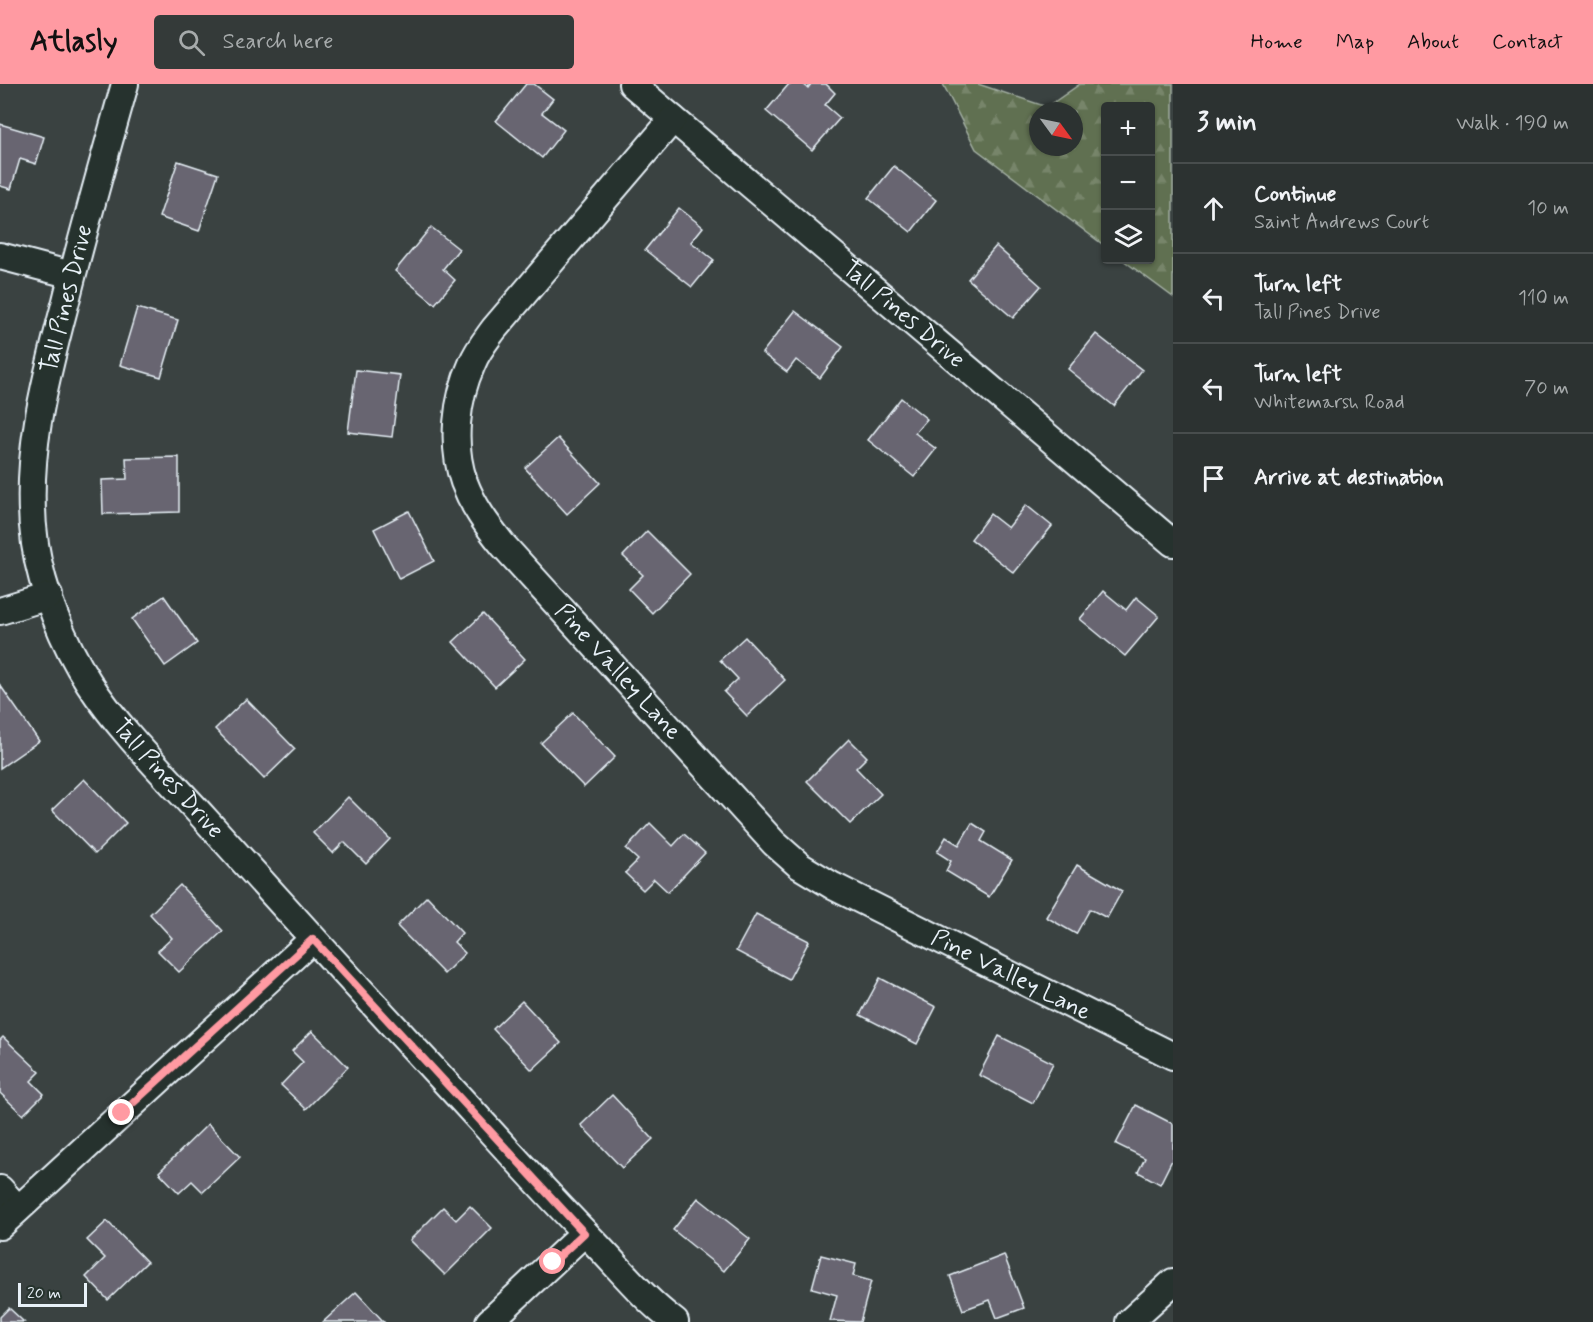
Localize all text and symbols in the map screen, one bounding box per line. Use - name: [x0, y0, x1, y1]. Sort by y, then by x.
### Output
- search box: [154, 15, 574, 69]
- text: Atlasly: [30, 24, 118, 61]
- icon: search: [175, 26, 208, 59]
- text: Search here: [223, 28, 333, 56]
- text: Home: [1251, 28, 1303, 56]
- text: Map: [1336, 28, 1374, 56]
- text: About: [1407, 28, 1459, 56]
- text: Contact: [1492, 28, 1563, 56]
- north arrow: [1029, 102, 1083, 156]
- map controls: [1101, 102, 1155, 264]
- button: +: [1101, 102, 1155, 156]
- text: 3 min: [1197, 106, 1257, 140]
- text: Walk · 190 m: [1456, 110, 1569, 137]
- button: −: [1101, 156, 1155, 210]
- text: Continue: [1254, 181, 1336, 209]
- icon: ahead: [1197, 192, 1230, 225]
- text: 10 m: [1527, 195, 1569, 222]
- text: Saint Andrews Court: [1254, 209, 1429, 236]
- button: layers: [1101, 210, 1155, 264]
- street label: Tall Pines Drive: [34, 222, 100, 376]
- street label: Tall Pines Drive: [835, 253, 971, 375]
- text: Turn left: [1254, 271, 1342, 299]
- icon: left: [1197, 282, 1230, 315]
- text: 110 m: [1518, 285, 1569, 312]
- text: Tall Pines Drive: [1254, 299, 1381, 326]
- text: Turn left: [1254, 361, 1342, 389]
- icon: left: [1197, 372, 1230, 405]
- text: 70 m: [1524, 375, 1569, 402]
- text: Whitemarsh Road: [1254, 389, 1405, 416]
- icon: arrive: [1197, 462, 1230, 495]
- text: Arrive at destination: [1254, 464, 1444, 492]
- street label: Pine Valley Lane: [548, 597, 688, 747]
- street label: Tall Pines Drive: [105, 712, 231, 845]
- street label: Pine Valley Lane: [926, 922, 1096, 1028]
- route end: [108, 1099, 134, 1125]
- route start: [539, 1248, 565, 1274]
- scale bar: [18, 1280, 87, 1308]
- text: 20 m: [27, 1283, 61, 1304]

